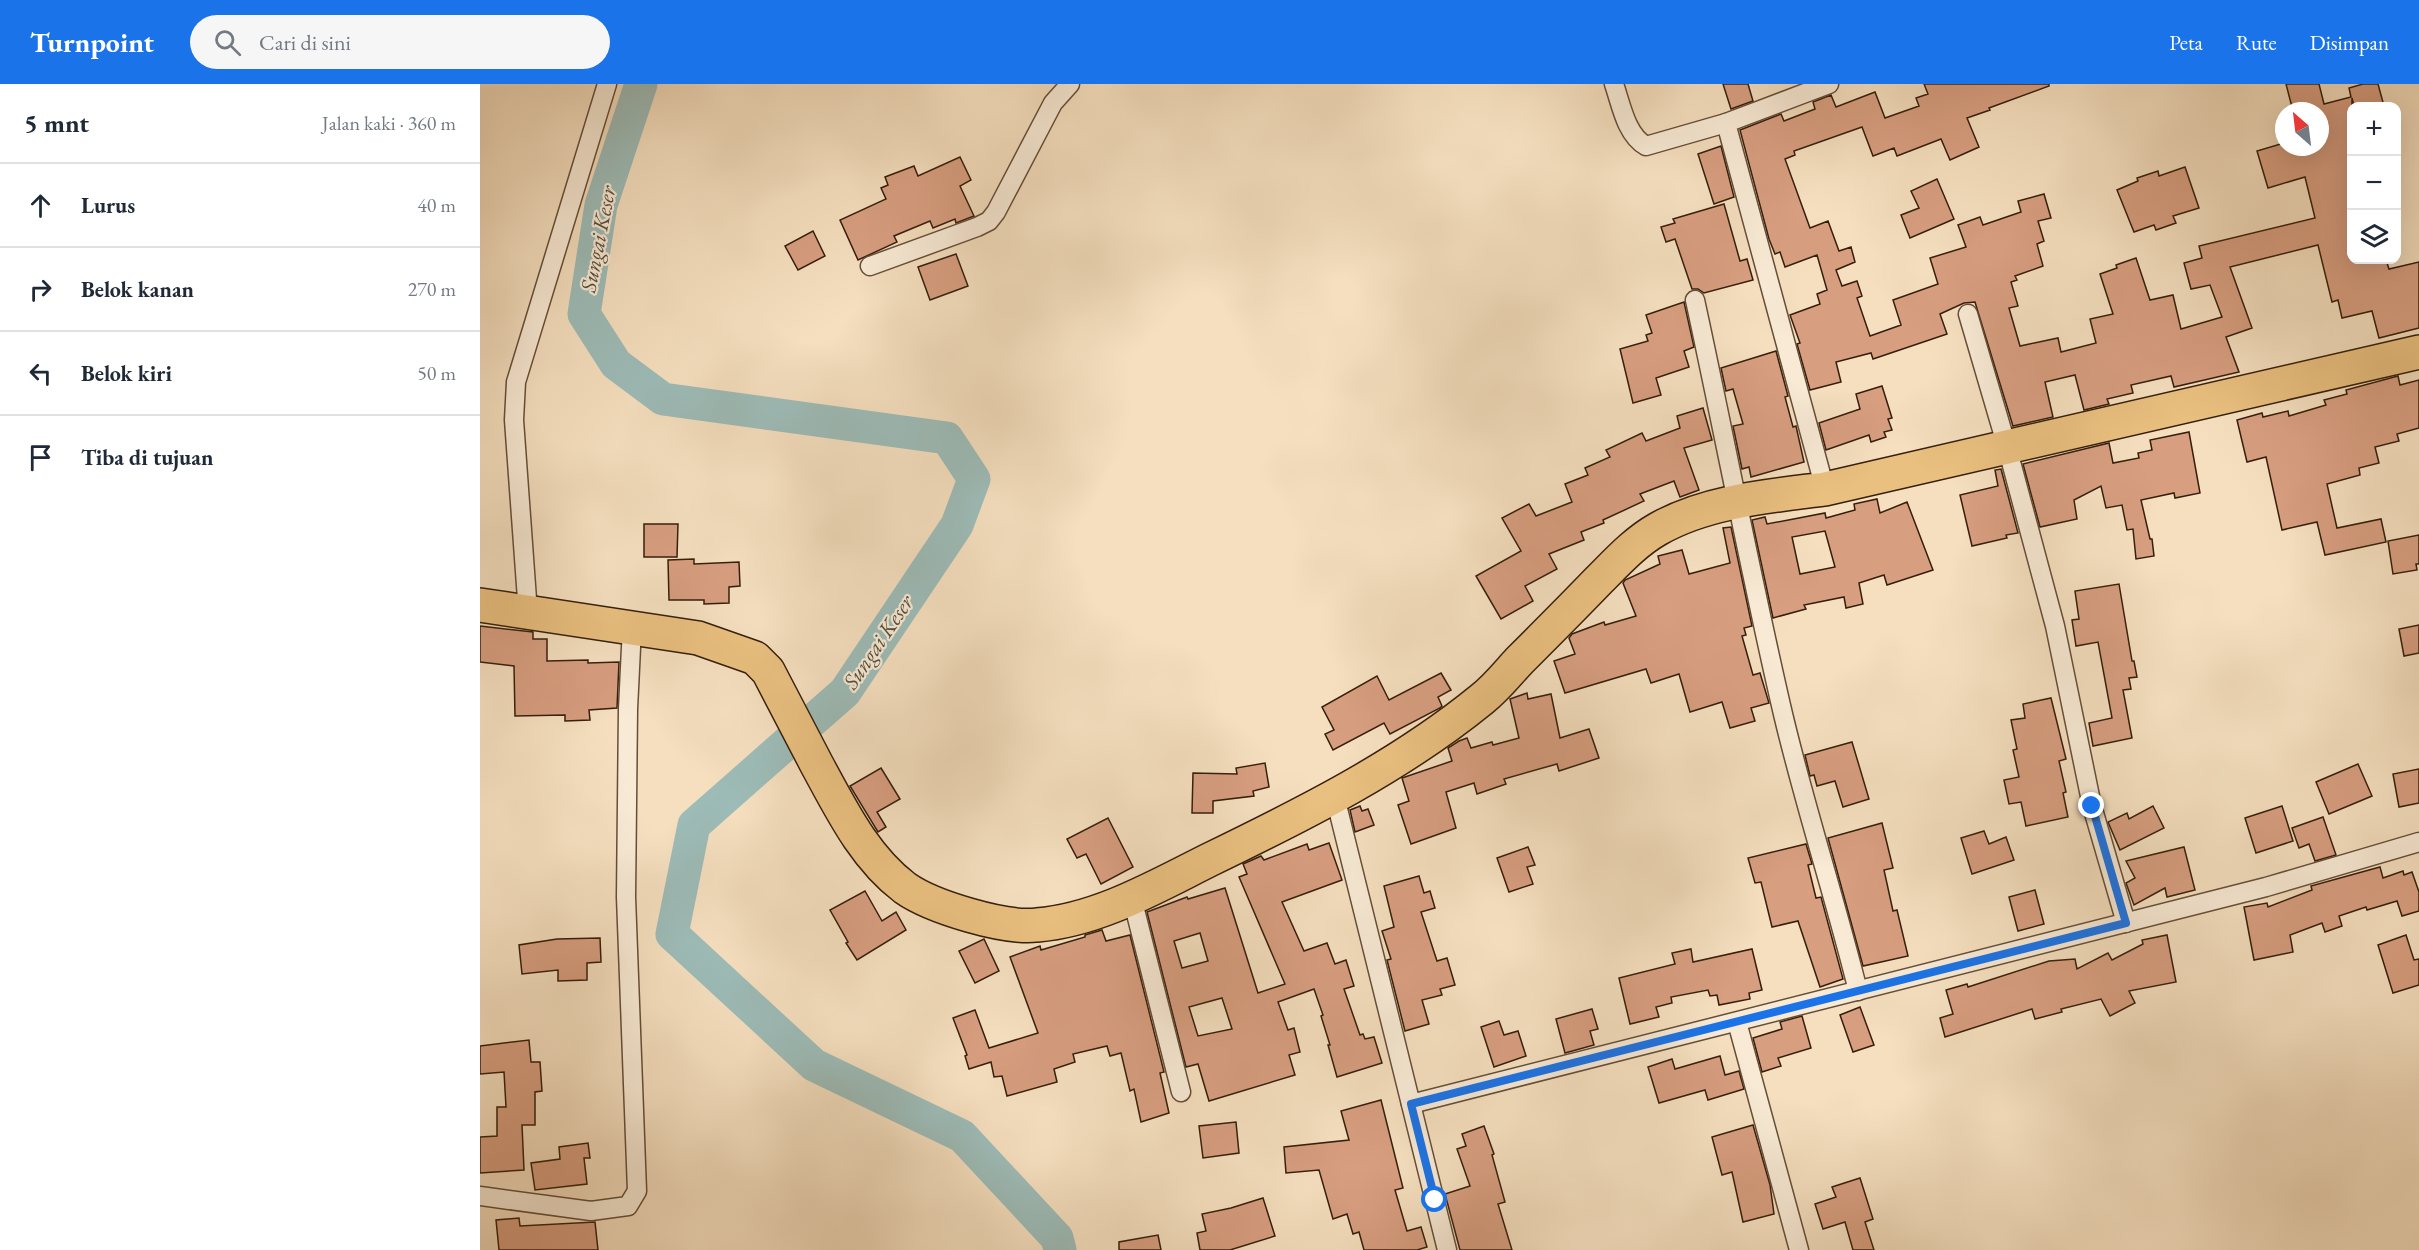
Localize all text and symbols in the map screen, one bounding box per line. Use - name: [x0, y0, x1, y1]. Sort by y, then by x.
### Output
- search box: [190, 15, 610, 69]
- text: Turnpoint: [30, 24, 154, 60]
- icon: search: [211, 26, 244, 59]
- text: Cari di sini: [259, 28, 351, 57]
- text: Peta: [2169, 29, 2203, 56]
- text: Rute: [2236, 29, 2277, 56]
- text: Disimpan: [2310, 29, 2389, 56]
- north arrow: [2275, 102, 2329, 156]
- map controls: [2347, 102, 2401, 264]
- button: +: [2347, 102, 2401, 156]
- text: 5 mnt: [24, 106, 89, 140]
- text: Jalan kaki · 360 m: [322, 110, 456, 136]
- button: −: [2347, 156, 2401, 210]
- water label: Sungai Keser: [573, 182, 623, 295]
- icon: ahead: [24, 189, 57, 222]
- text: Lurus: [81, 191, 135, 220]
- text: 40 m: [417, 192, 456, 218]
- button: layers: [2347, 210, 2401, 264]
- icon: right: [24, 273, 57, 306]
- text: Belok kanan: [81, 275, 194, 304]
- text: 270 m: [408, 276, 456, 302]
- icon: left: [24, 357, 57, 390]
- text: Belok kiri: [81, 359, 172, 388]
- text: 50 m: [417, 360, 456, 386]
- icon: arrive: [24, 441, 57, 474]
- text: Tiba di tujuan: [81, 443, 213, 472]
- water label: Sungai Keser: [835, 588, 921, 695]
- route end: [2078, 792, 2104, 818]
- route start: [1421, 1186, 1447, 1212]

